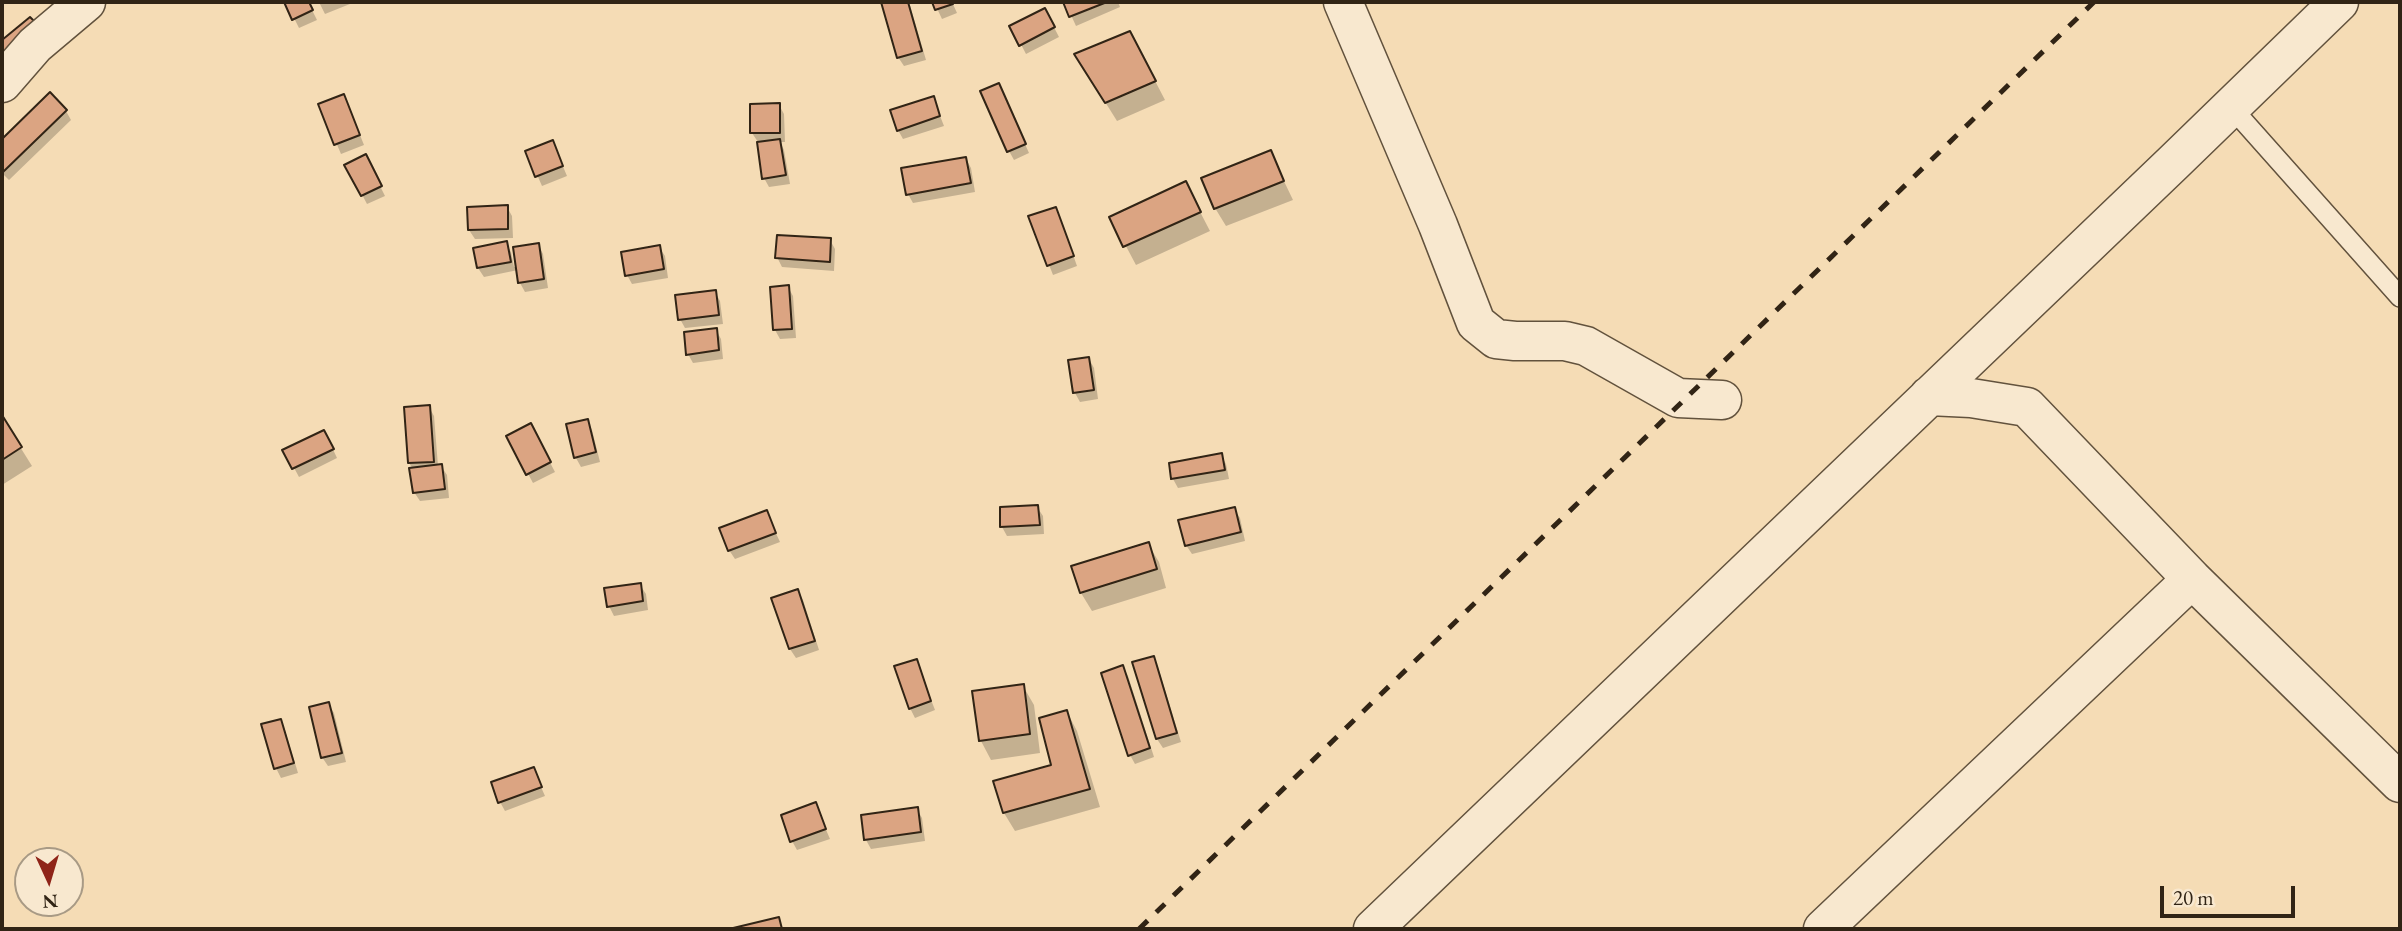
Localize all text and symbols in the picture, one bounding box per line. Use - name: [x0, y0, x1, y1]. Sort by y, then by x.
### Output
- north arrow: [14, 847, 84, 917]
- scale bar: [2164, 872, 2299, 916]
- text: 20 m: [2173, 884, 2214, 911]
- text: N: [42, 888, 59, 914]

